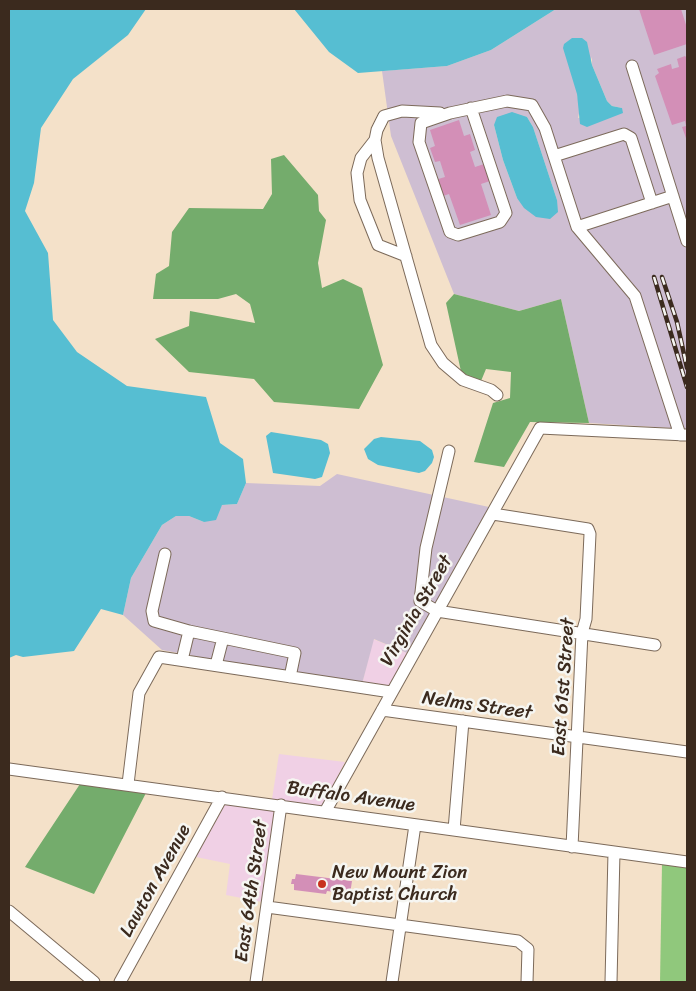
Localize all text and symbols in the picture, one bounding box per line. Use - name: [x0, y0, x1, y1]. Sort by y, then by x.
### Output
- street label: Virginia Street: [376, 551, 458, 671]
- street label: East 61st Street: [548, 617, 580, 757]
- street label: Nelms Street: [421, 687, 533, 725]
- street label: Buffalo Avenue: [286, 777, 416, 817]
- street label: East 64th Street: [231, 819, 273, 963]
- street label: Lawton Avenue: [116, 821, 196, 941]
- place label: New Mount Zion Baptist Church: [332, 862, 467, 906]
- marker: New Mount Zion Baptist Church: [316, 878, 328, 890]

